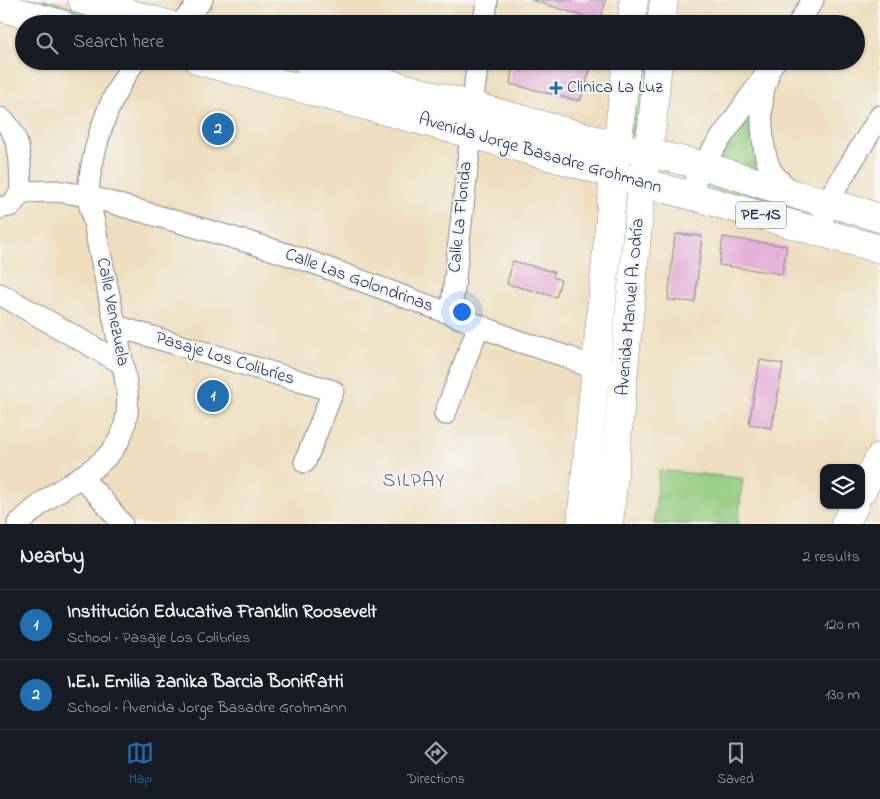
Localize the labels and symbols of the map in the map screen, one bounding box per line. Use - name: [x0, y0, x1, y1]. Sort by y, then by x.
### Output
- place label: Clinica La Luz: [567, 75, 663, 101]
- marker: Clinica La Luz: [549, 81, 563, 95]
- street label: Avenida Jorge Basadre Grohmann: [415, 107, 665, 202]
- pin: 2: [202, 110, 234, 148]
- street label: Calle La Florida: [442, 160, 480, 274]
- road number: PE-1S: [736, 202, 786, 228]
- street label: Avenida Manuel A. Odría: [610, 217, 652, 397]
- street label: Calle Las Golondrinas: [281, 242, 437, 320]
- street label: Calle Venezuela: [89, 255, 135, 369]
- your location: [449, 299, 475, 325]
- street label: Pasaje Los Colibríes: [152, 325, 298, 393]
- pin: 1: [197, 377, 229, 415]
- district label: SILPAY: [383, 467, 445, 496]

